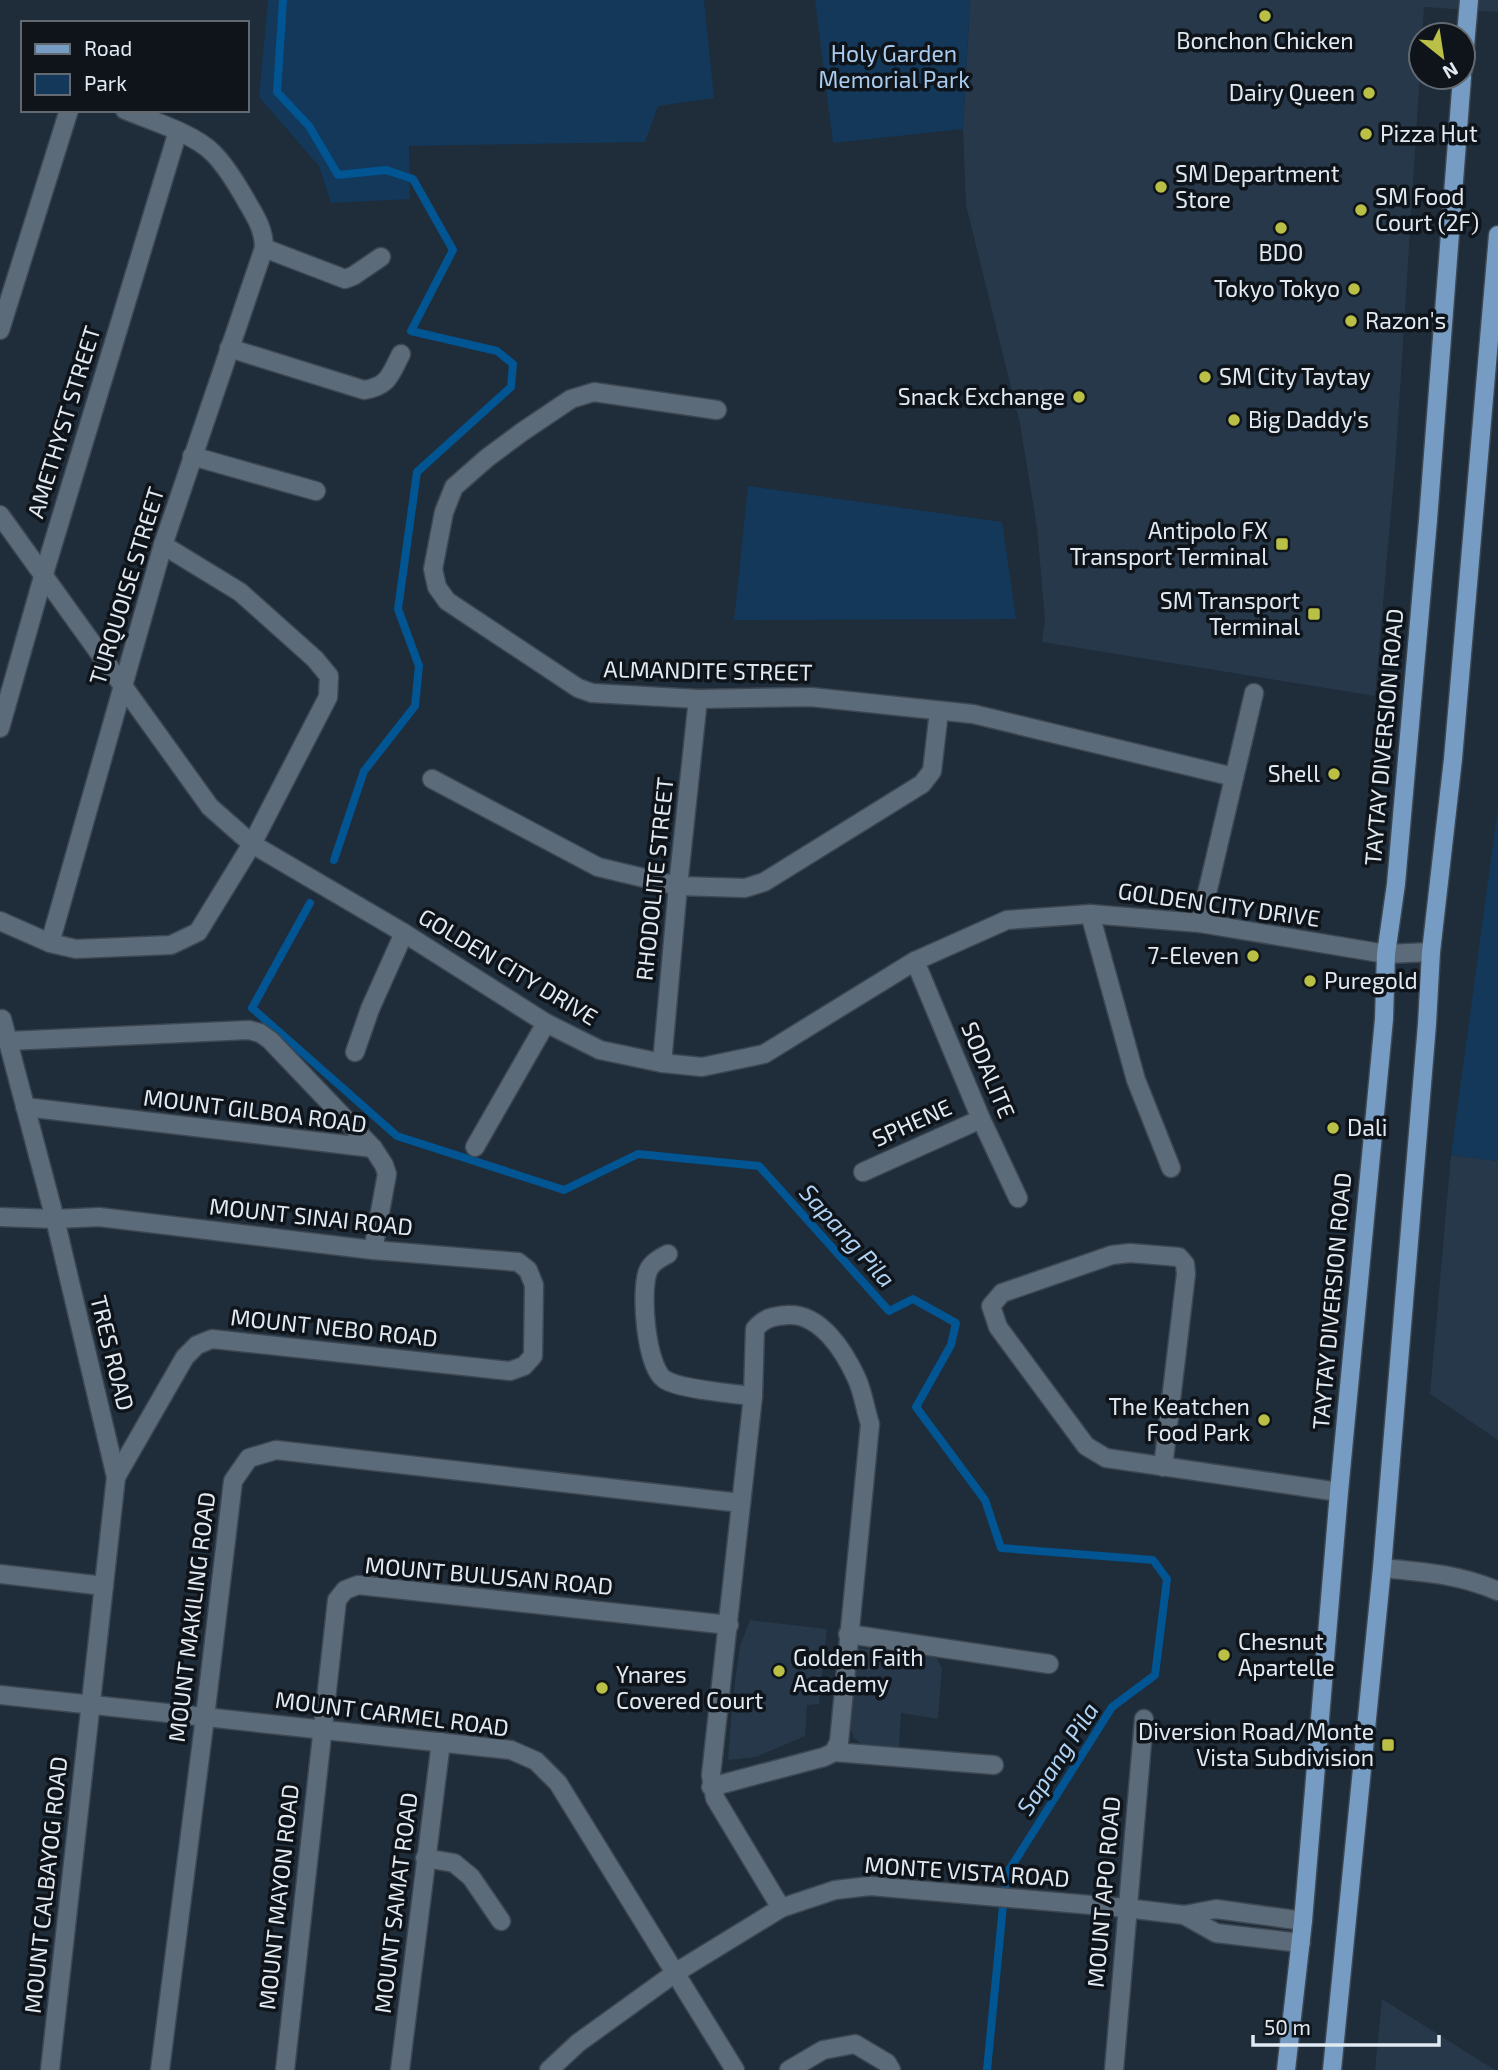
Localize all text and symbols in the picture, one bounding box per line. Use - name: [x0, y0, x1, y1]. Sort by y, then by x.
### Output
- marker: Bonchon Chicken: [1257, 8, 1273, 24]
- legend: [21, 21, 248, 112]
- north arrow: [1407, 21, 1477, 91]
- place label: Bonchon Chicken: [1176, 26, 1354, 54]
- text: Road: [84, 35, 132, 60]
- park label: Holy Garden Memorial Park: [818, 39, 970, 93]
- text: N: [1439, 58, 1462, 85]
- text: Park: [84, 70, 127, 95]
- place label: Dairy Queen: [1229, 78, 1355, 106]
- marker: Dairy Queen: [1361, 85, 1377, 101]
- place label: Pizza Hut: [1380, 119, 1478, 147]
- marker: Pizza Hut: [1358, 126, 1374, 142]
- place label: SM Department Store: [1175, 159, 1340, 213]
- marker: SM Department Store: [1153, 179, 1169, 195]
- place label: SM Food Court (2F): [1375, 182, 1479, 236]
- marker: SM Food Court (2F): [1353, 202, 1369, 218]
- marker: BDO: [1273, 220, 1289, 236]
- place label: BDO: [1259, 238, 1303, 266]
- place label: Tokyo Tokyo: [1214, 274, 1340, 302]
- marker: Tokyo Tokyo: [1346, 281, 1362, 297]
- place label: Razon's: [1365, 306, 1446, 334]
- marker: Razon's: [1343, 313, 1359, 329]
- street label: AMETHYST STREET: [20, 322, 106, 521]
- place label: SM City Taytay: [1219, 362, 1371, 390]
- marker: SM City Taytay: [1197, 369, 1213, 385]
- place label: Snack Exchange: [898, 382, 1065, 410]
- marker: Snack Exchange: [1071, 389, 1087, 405]
- place label: Big Daddy's: [1248, 405, 1369, 433]
- marker: Big Daddy's: [1226, 412, 1242, 428]
- street label: TURQUOISE STREET: [83, 483, 169, 688]
- place label: Antipolo FX Transport Terminal: [1070, 516, 1268, 570]
- marker: Antipolo FX Transport Terminal: [1274, 536, 1290, 552]
- place label: SM Transport Terminal: [1160, 586, 1300, 640]
- marker: SM Transport Terminal: [1306, 606, 1322, 622]
- street label: TAYTAY DIVERSION ROAD: [1358, 607, 1408, 867]
- street label: ALMANDITE STREET: [603, 654, 813, 686]
- place label: Shell: [1268, 759, 1320, 787]
- marker: Shell: [1326, 766, 1342, 782]
- street label: RHODOLITE STREET: [629, 776, 679, 982]
- street label: GOLDEN CITY DRIVE: [1116, 876, 1322, 932]
- street label: GOLDEN CITY DRIVE: [414, 902, 603, 1031]
- place label: 7-Eleven: [1148, 941, 1239, 969]
- marker: 7-Eleven: [1245, 948, 1261, 964]
- place label: Puregold: [1324, 966, 1418, 994]
- marker: Puregold: [1302, 973, 1318, 989]
- street label: SODALITE: [956, 1017, 1022, 1122]
- street label: MOUNT GILBOA ROAD: [142, 1082, 368, 1138]
- street label: SPHENE: [868, 1092, 956, 1152]
- place label: Dali: [1347, 1113, 1387, 1141]
- marker: Dali: [1325, 1120, 1341, 1136]
- street label: TAYTAY DIVERSION ROAD: [1306, 1171, 1356, 1431]
- water label: Sapang Pila: [794, 1178, 902, 1292]
- street label: MOUNT SINAI ROAD: [208, 1191, 414, 1241]
- street label: TRES ROAD: [85, 1292, 141, 1413]
- street label: MOUNT NEBO ROAD: [229, 1302, 439, 1352]
- place label: The Keatchen Food Park: [1108, 1392, 1250, 1446]
- marker: The Keatchen Food Park: [1256, 1412, 1272, 1428]
- street label: MOUNT MAKILING ROAD: [162, 1490, 220, 1744]
- street label: MOUNT BULUSAN ROAD: [364, 1550, 614, 1600]
- place label: Chesnut Apartelle: [1238, 1627, 1335, 1681]
- place label: Golden Faith Academy: [793, 1643, 924, 1697]
- marker: Chesnut Apartelle: [1216, 1647, 1232, 1663]
- place label: Ynares Covered Court: [616, 1660, 764, 1714]
- marker: Golden Faith Academy: [771, 1663, 787, 1679]
- marker: Ynares Covered Court: [594, 1680, 610, 1696]
- street label: MOUNT CARMEL ROAD: [274, 1685, 511, 1741]
- water label: Sapang Pila: [1010, 1696, 1104, 1820]
- place label: Diversion Road/Monte Vista Subdivision: [1138, 1717, 1374, 1771]
- marker: Diversion Road/Monte Vista Subdivision: [1380, 1737, 1396, 1753]
- street label: MOUNT CALBAYOG ROAD: [18, 1755, 72, 2015]
- street label: MOUNT MAYON ROAD: [252, 1783, 304, 2011]
- street label: MOUNT SAMAT ROAD: [368, 1791, 422, 2015]
- street label: MOUNT APO ROAD: [1081, 1795, 1125, 1989]
- street label: MONTE VISTA ROAD: [864, 1850, 1071, 1892]
- scale bar: [1253, 2004, 1438, 2048]
- text: 50 m: [1264, 2014, 1311, 2039]

